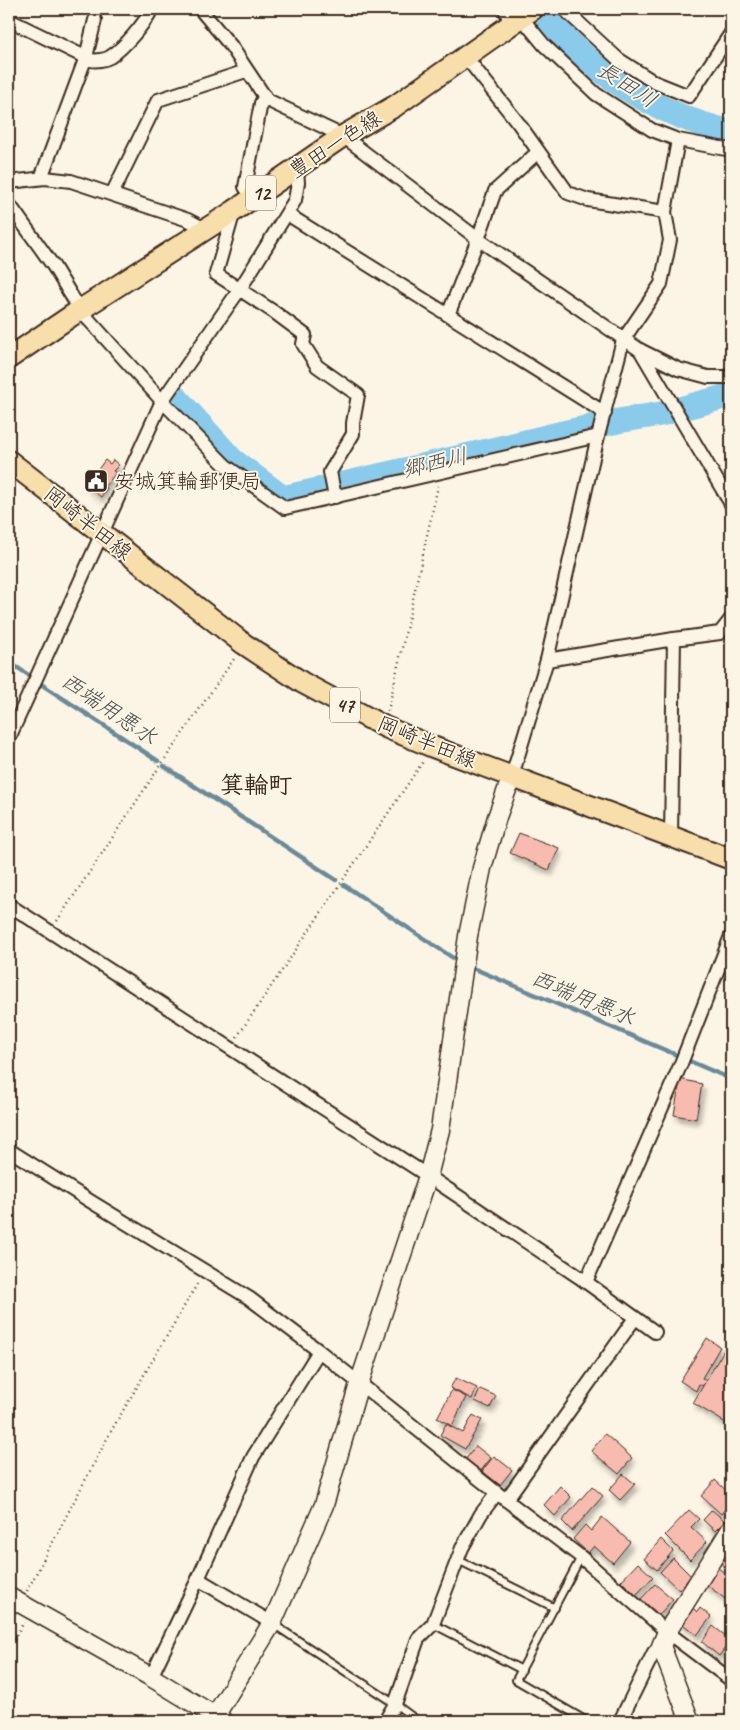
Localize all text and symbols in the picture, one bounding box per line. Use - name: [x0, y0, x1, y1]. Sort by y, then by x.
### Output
- water label: 長田川: [592, 55, 662, 115]
- street label: 豊田一色線: [284, 105, 386, 183]
- road number: 12: [246, 176, 276, 210]
- water label: 郷西川: [400, 442, 470, 484]
- public building icon: 安城箕輪郵便局: [83, 468, 109, 494]
- place label: 安城箕輪郵便局: [114, 468, 261, 494]
- street label: 岡崎半田線: [39, 480, 137, 566]
- water label: 西端用悪水: [56, 667, 162, 751]
- road number: 47: [330, 688, 360, 722]
- street label: 岡崎半田線: [373, 710, 481, 774]
- district label: 箕輪町: [220, 770, 292, 800]
- water label: 西端用悪水: [527, 964, 639, 1032]

